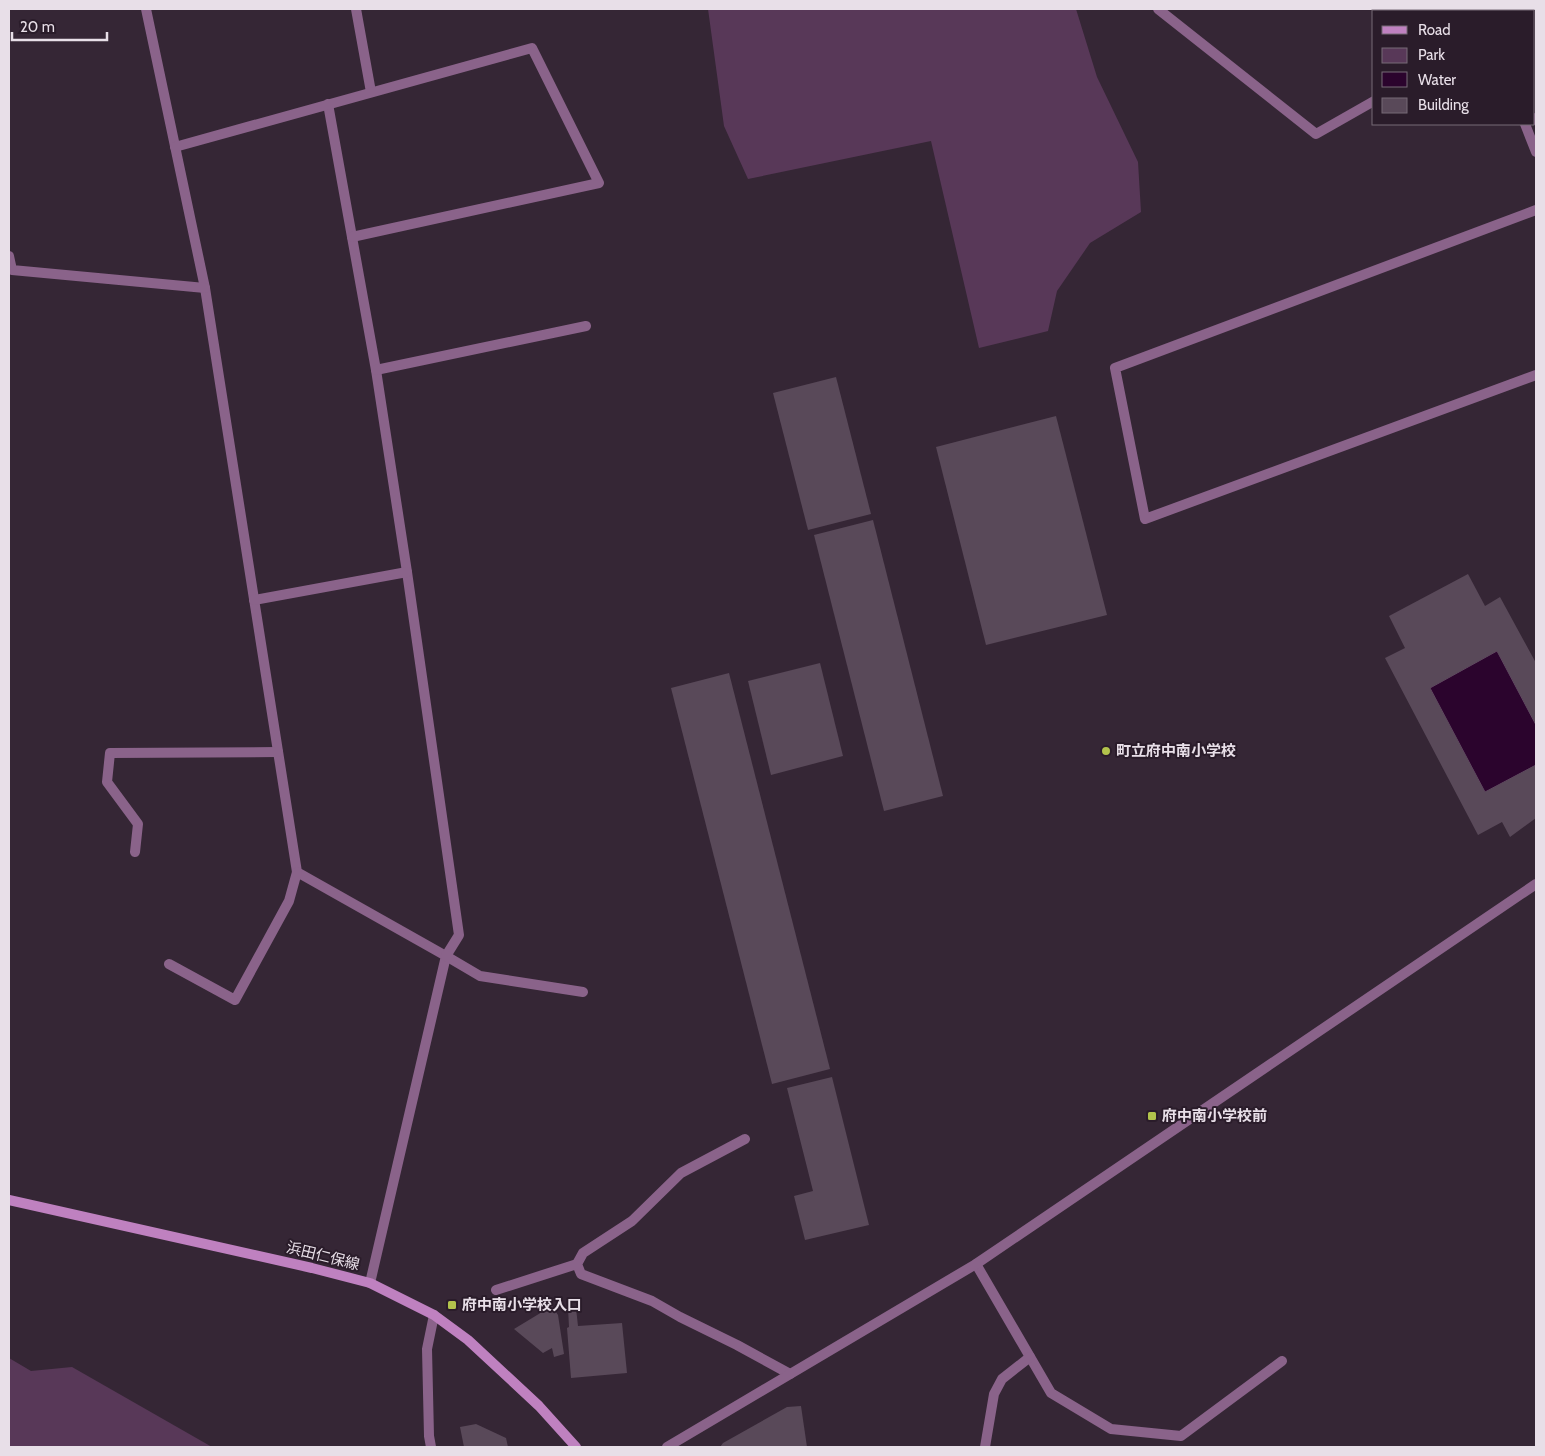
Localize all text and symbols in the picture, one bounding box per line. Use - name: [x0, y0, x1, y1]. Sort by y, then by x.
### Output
- scale bar: [12, 10, 108, 42]
- legend: [1372, 10, 1535, 125]
- text: 20 m: [20, 18, 55, 36]
- text: Road: [1418, 21, 1451, 39]
- text: Park: [1418, 46, 1445, 64]
- text: Water: [1418, 71, 1456, 89]
- text: Building: [1418, 96, 1469, 114]
- place label: 町立府中南小学校: [1116, 742, 1236, 760]
- marker: 町立府中南小学校: [1100, 745, 1112, 757]
- place label: 府中南小学校前: [1162, 1107, 1267, 1125]
- marker: 府中南小学校前: [1146, 1110, 1158, 1122]
- street label: 浜田仁保線: [284, 1238, 362, 1274]
- place label: 府中南小学校入口: [462, 1296, 582, 1314]
- marker: 府中南小学校入口: [446, 1299, 458, 1311]

